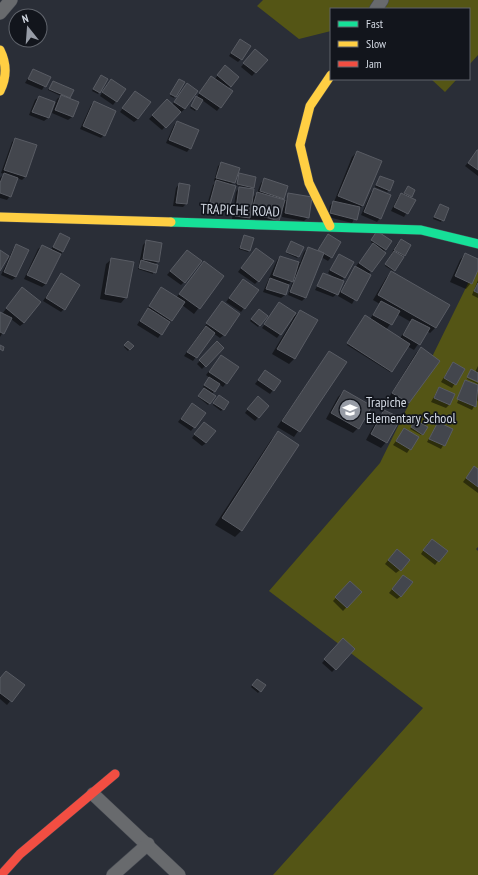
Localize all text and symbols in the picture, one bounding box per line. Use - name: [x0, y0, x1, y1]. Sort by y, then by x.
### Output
- north arrow: [8, 8, 48, 48]
- legend: [330, 8, 470, 80]
- text: N: [20, 11, 30, 26]
- text: Fast: [366, 16, 384, 31]
- text: Slow: [366, 36, 387, 51]
- text: Jam: [365, 56, 382, 71]
- street label: TRAPICHE ROAD: [200, 200, 280, 220]
- place label: Trapiche Elementary School: [366, 393, 456, 427]
- school or university icon: Trapiche Elementary School: [337, 397, 363, 423]

